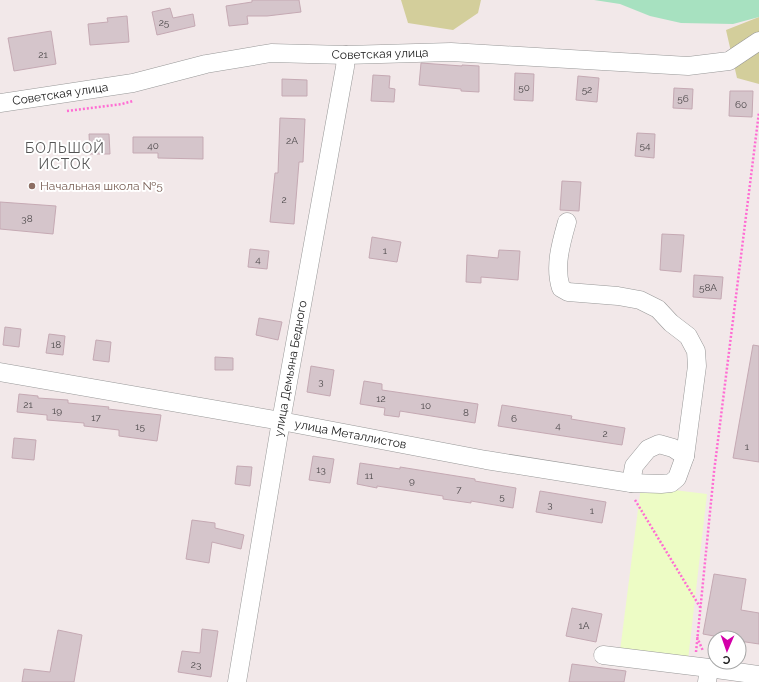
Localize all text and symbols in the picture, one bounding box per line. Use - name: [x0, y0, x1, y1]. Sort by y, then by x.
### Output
- house number: 25: [159, 17, 170, 28]
- street label: Советская улица: [332, 46, 429, 62]
- house number: 21: [38, 49, 48, 60]
- street label: Советская улица: [11, 80, 109, 108]
- house number: 50: [518, 82, 530, 93]
- house number: 52: [582, 84, 592, 95]
- house number: 56: [677, 93, 689, 104]
- house number: 60: [735, 99, 747, 110]
- house number: 2А: [286, 135, 298, 146]
- district label: БОЛЬШОЙ ИСТОК: [25, 139, 105, 172]
- house number: 40: [147, 140, 159, 151]
- house number: 54: [640, 140, 651, 151]
- place label: Начальная школа №5: [40, 179, 163, 193]
- marker: Начальная школа №5: [27, 181, 37, 191]
- house number: 2: [281, 194, 287, 205]
- house number: 38: [21, 213, 33, 224]
- house number: 1: [383, 245, 388, 256]
- house number: 4: [255, 254, 261, 265]
- house number: 58А: [699, 282, 717, 293]
- street label: улица Демьяна Бедного: [271, 299, 310, 438]
- house number: 18: [51, 339, 61, 350]
- house number: 3: [318, 376, 324, 387]
- house number: 12: [376, 393, 386, 404]
- house number: 21: [23, 399, 33, 410]
- house number: 10: [421, 400, 431, 411]
- house number: 19: [52, 405, 62, 416]
- house number: 8: [463, 407, 469, 418]
- house number: 17: [91, 412, 101, 423]
- house number: 6: [511, 413, 517, 424]
- street label: улица Металлистов: [293, 417, 408, 452]
- house number: 4: [555, 420, 561, 431]
- house number: 15: [135, 421, 145, 432]
- house number: 2: [602, 428, 608, 439]
- house number: 1: [745, 441, 750, 452]
- house number: 13: [316, 464, 326, 475]
- house number: 11: [365, 470, 374, 481]
- house number: 9: [409, 475, 415, 486]
- house number: 7: [456, 484, 462, 495]
- house number: 5: [499, 491, 505, 502]
- house number: 3: [547, 499, 553, 510]
- house number: 1: [590, 505, 595, 516]
- house number: 1А: [578, 620, 590, 631]
- north arrow: [707, 630, 747, 670]
- text: С: [722, 653, 731, 666]
- house number: 23: [191, 659, 201, 670]

